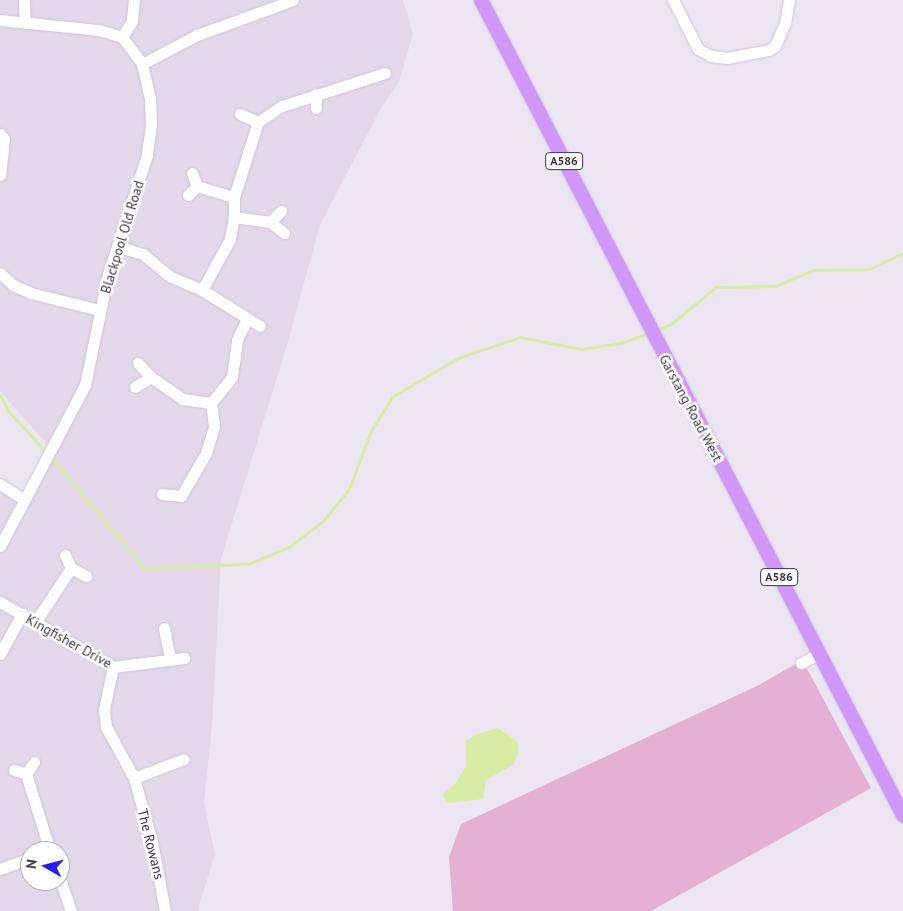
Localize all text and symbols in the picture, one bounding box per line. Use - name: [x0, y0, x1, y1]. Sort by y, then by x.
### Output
- road number: A586: [544, 152, 584, 170]
- street label: Blackpool Old Road: [97, 179, 147, 295]
- street label: Garstang Road West: [656, 352, 726, 464]
- road number: A586: [759, 568, 799, 586]
- street label: Kingfisher Drive: [23, 610, 115, 672]
- street label: The Rowans: [134, 807, 168, 881]
- north arrow: [20, 841, 70, 891]
- text: N: [22, 858, 41, 870]

